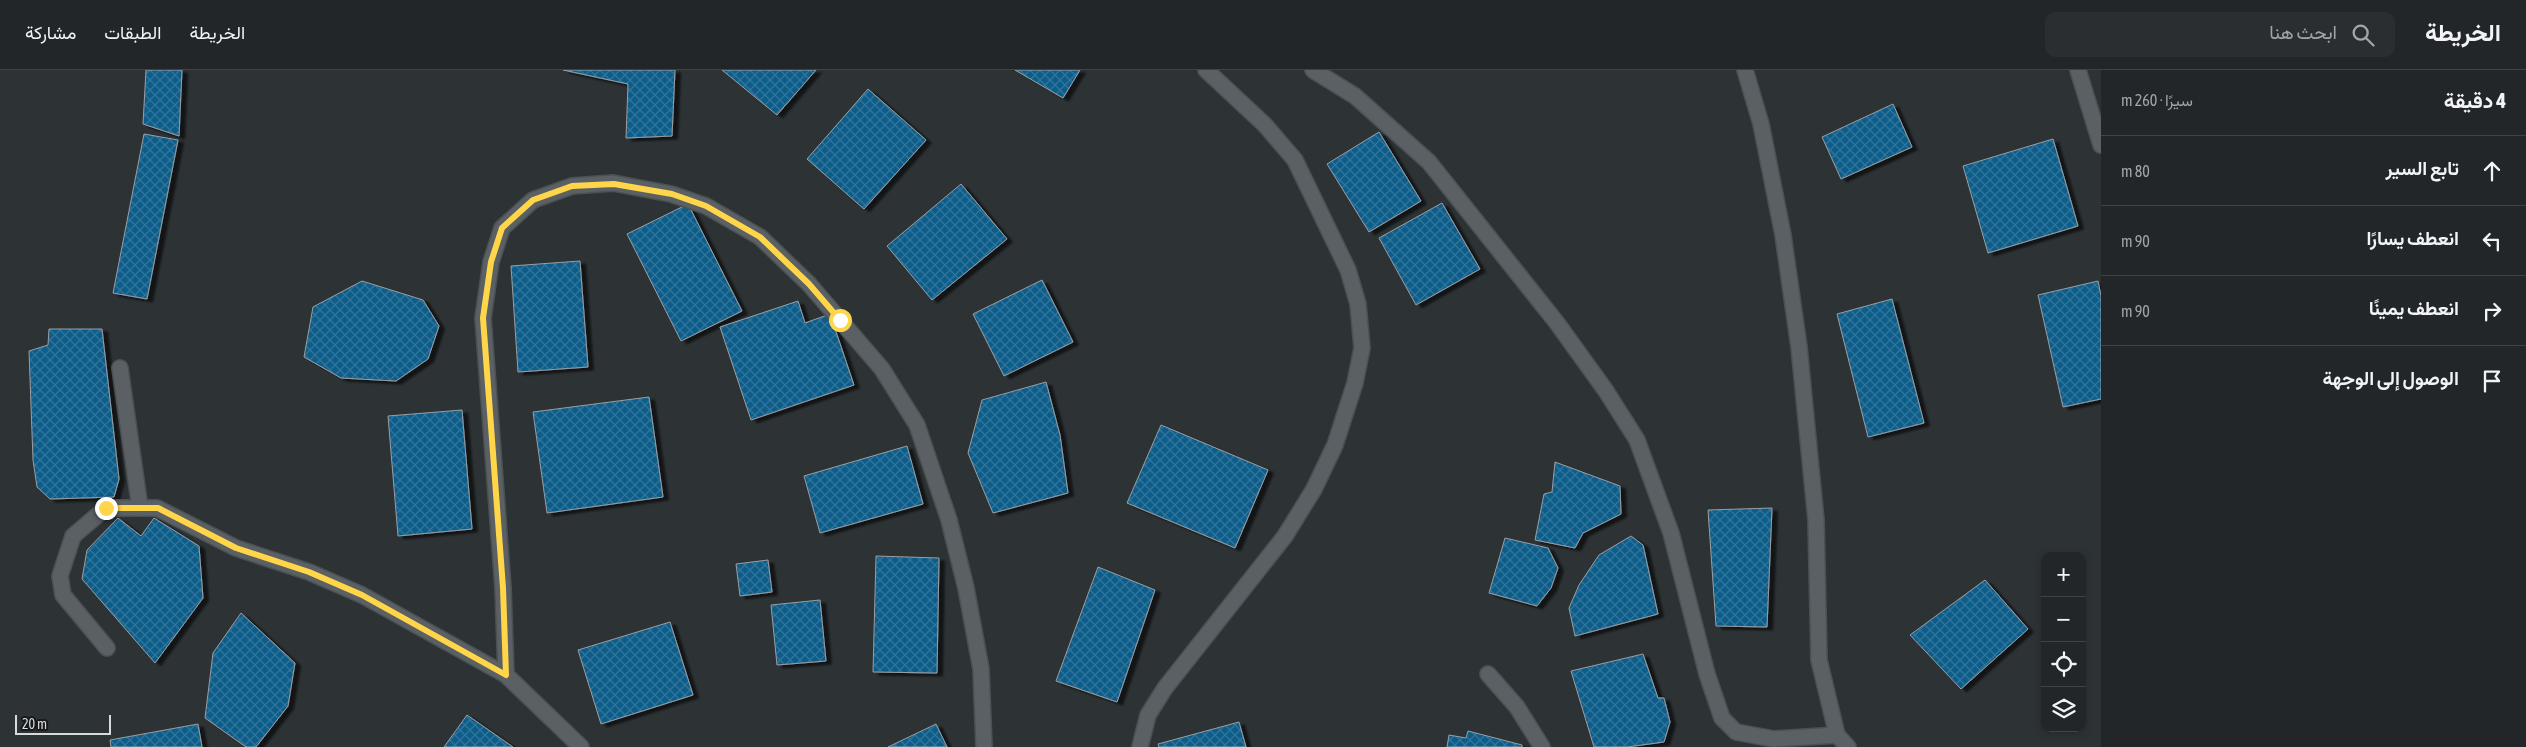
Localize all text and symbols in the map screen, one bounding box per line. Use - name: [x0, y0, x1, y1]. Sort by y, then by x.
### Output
- search box: [2045, 12, 2395, 57]
- text: الخريطة: [2425, 19, 2501, 46]
- text: ابحث هنا: [2269, 21, 2337, 43]
- icon: search: [2349, 21, 2377, 49]
- text: مشاركة: [25, 22, 76, 43]
- text: الطبقات: [104, 22, 161, 43]
- text: الخريطة: [189, 22, 245, 43]
- text: 4 دقيقة: [2444, 88, 2506, 112]
- text: سيرًا · 260 m: [2121, 91, 2193, 109]
- text: تابع السير: [2386, 157, 2459, 179]
- icon: ahead: [2478, 157, 2506, 185]
- text: 80 m: [2121, 162, 2150, 180]
- text: انعطف يسارًا: [2366, 227, 2459, 249]
- icon: left: [2478, 227, 2506, 255]
- text: 90 m: [2121, 232, 2150, 250]
- text: انعطف يمينًا: [2369, 297, 2459, 319]
- icon: right: [2478, 297, 2506, 325]
- text: 90 m: [2121, 302, 2150, 320]
- route start: [829, 309, 852, 332]
- text: الوصول إلى الوجهة: [2322, 367, 2459, 389]
- icon: arrive: [2478, 367, 2506, 395]
- route end: [95, 497, 118, 520]
- map controls: [2041, 552, 2086, 732]
- button: +: [2041, 552, 2086, 597]
- button: −: [2041, 597, 2086, 642]
- button: locate: [2041, 642, 2086, 687]
- button: layers: [2041, 687, 2086, 732]
- scale bar: [15, 712, 111, 735]
- text: 20 m: [22, 716, 47, 732]

